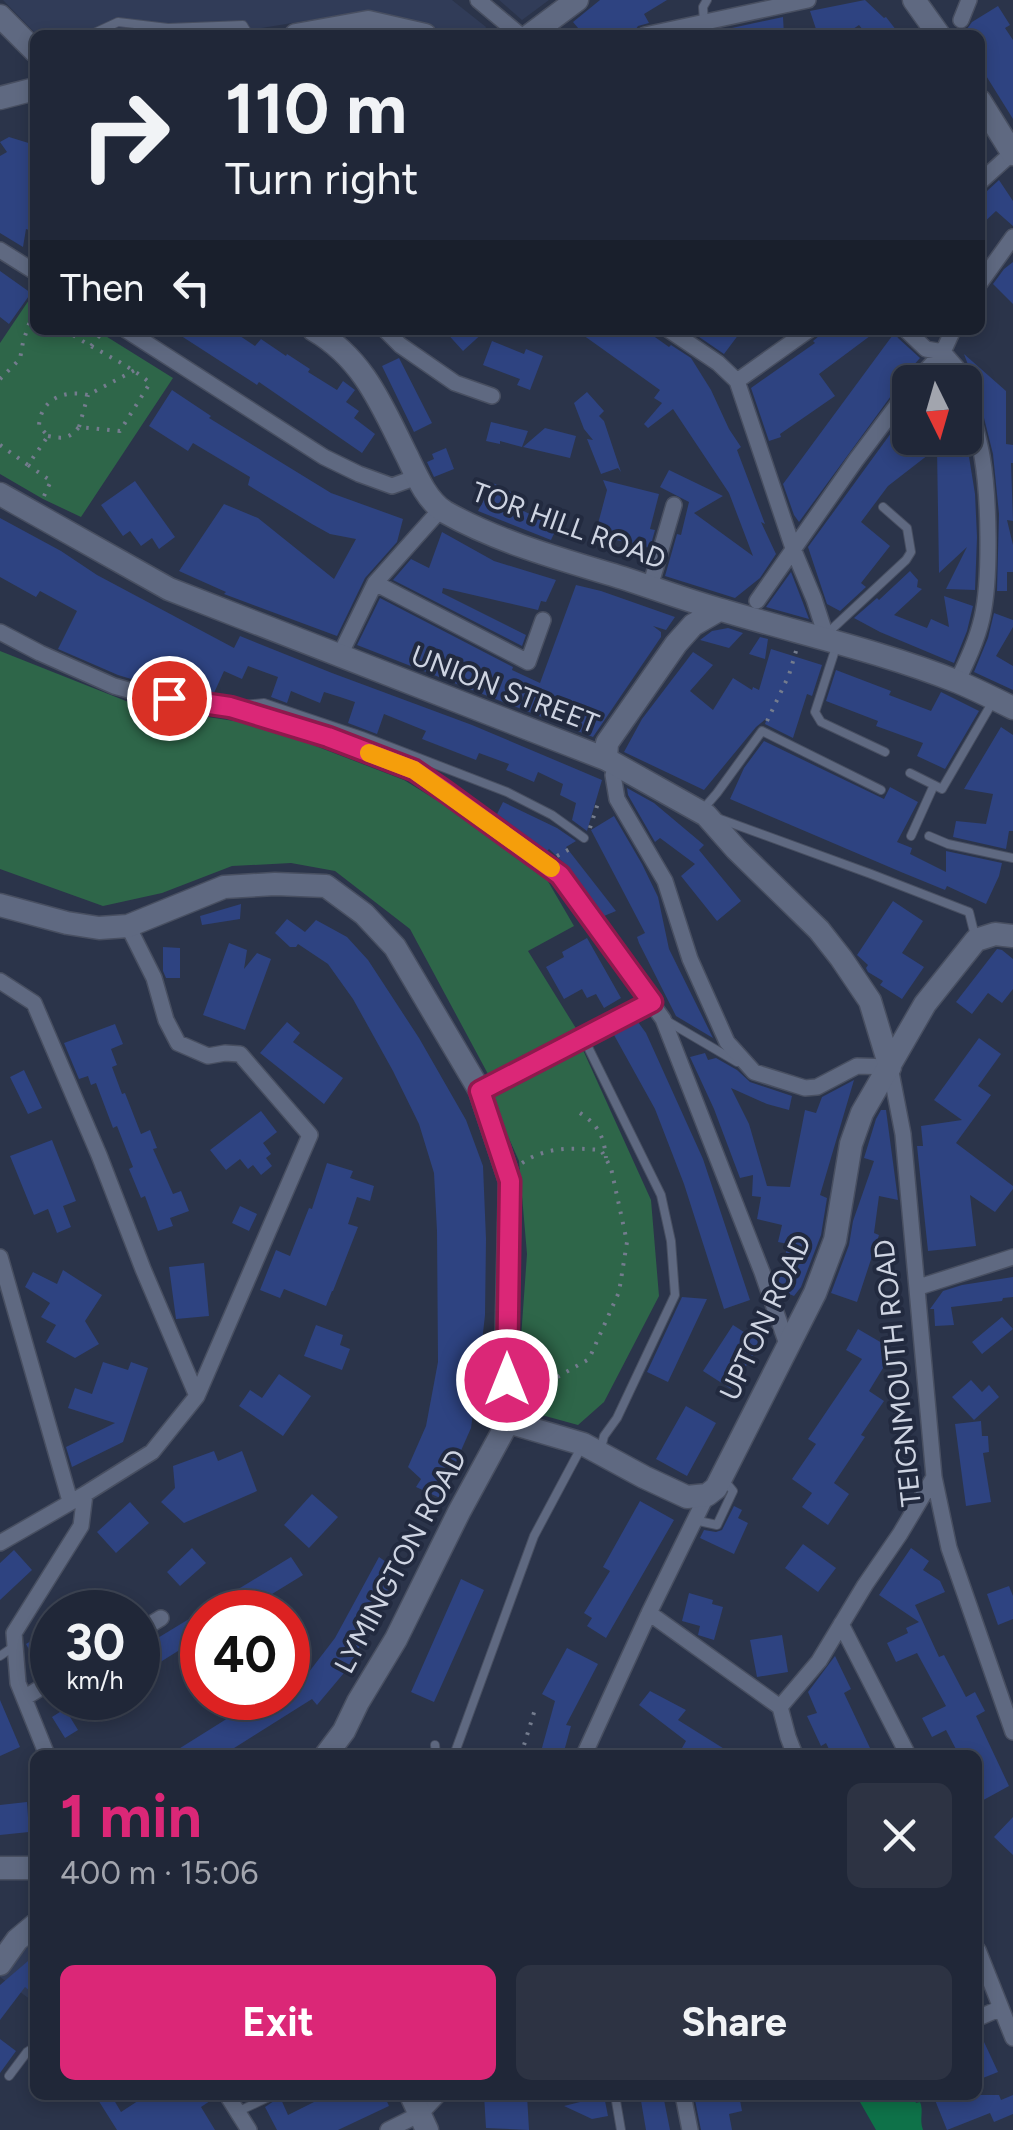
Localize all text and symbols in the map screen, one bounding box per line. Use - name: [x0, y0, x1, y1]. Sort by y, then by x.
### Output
- text: 110 m: [225, 66, 407, 151]
- icon: right: [60, 70, 190, 200]
- text: Turn right: [225, 151, 418, 205]
- icon: left: [164, 260, 219, 315]
- text: Then: [60, 265, 144, 311]
- north arrow: [892, 365, 982, 455]
- map controls: [892, 365, 982, 455]
- street label: TOR HILL ROAD: [467, 474, 671, 576]
- street label: UNION STREET: [406, 638, 604, 741]
- pin: [127, 656, 212, 741]
- icon: arrive: [142, 671, 197, 726]
- street label: UPTON ROAD: [712, 1229, 818, 1405]
- street label: TEIGNMOUTH ROAD: [866, 1238, 928, 1508]
- position arrow: [455, 1328, 559, 1432]
- street label: LYMINGTON ROAD: [327, 1443, 473, 1679]
- speed limit sign: 40: [180, 1590, 310, 1720]
- text: 30: [65, 1612, 125, 1673]
- text: km/h: [66, 1665, 124, 1695]
- text: 1 min: [60, 1780, 202, 1852]
- button: close: [847, 1783, 952, 1888]
- text: 400 m · 15:06: [60, 1854, 258, 1892]
- button: Exit: [60, 1965, 496, 2080]
- button: Share: [516, 1965, 952, 2080]

